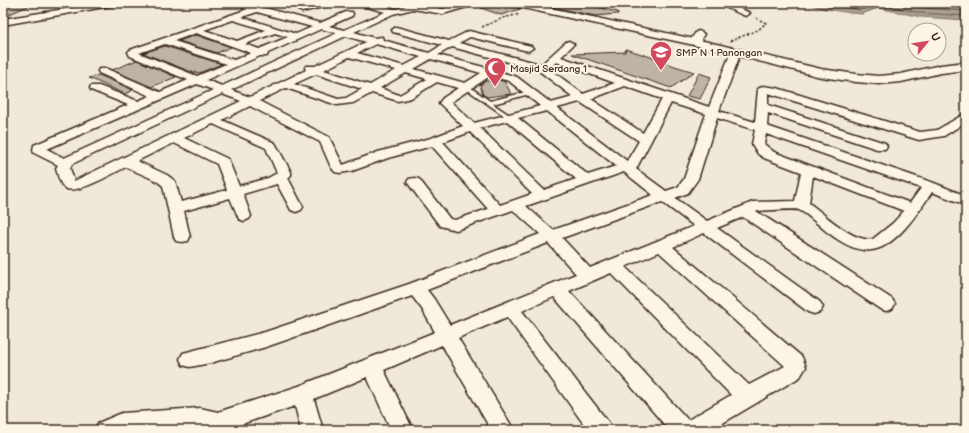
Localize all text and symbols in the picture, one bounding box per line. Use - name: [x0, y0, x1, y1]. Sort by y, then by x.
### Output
- north arrow: [907, 22, 947, 62]
- text: U: [928, 31, 943, 44]
- school or university icon: SMP N 1 Panongan: [648, 39, 674, 72]
- place label: SMP N 1 Panongan: [676, 47, 762, 59]
- mosque icon: Masjid Serdang 1: [482, 55, 508, 88]
- place label: Masjid Serdang 1: [510, 63, 587, 75]

